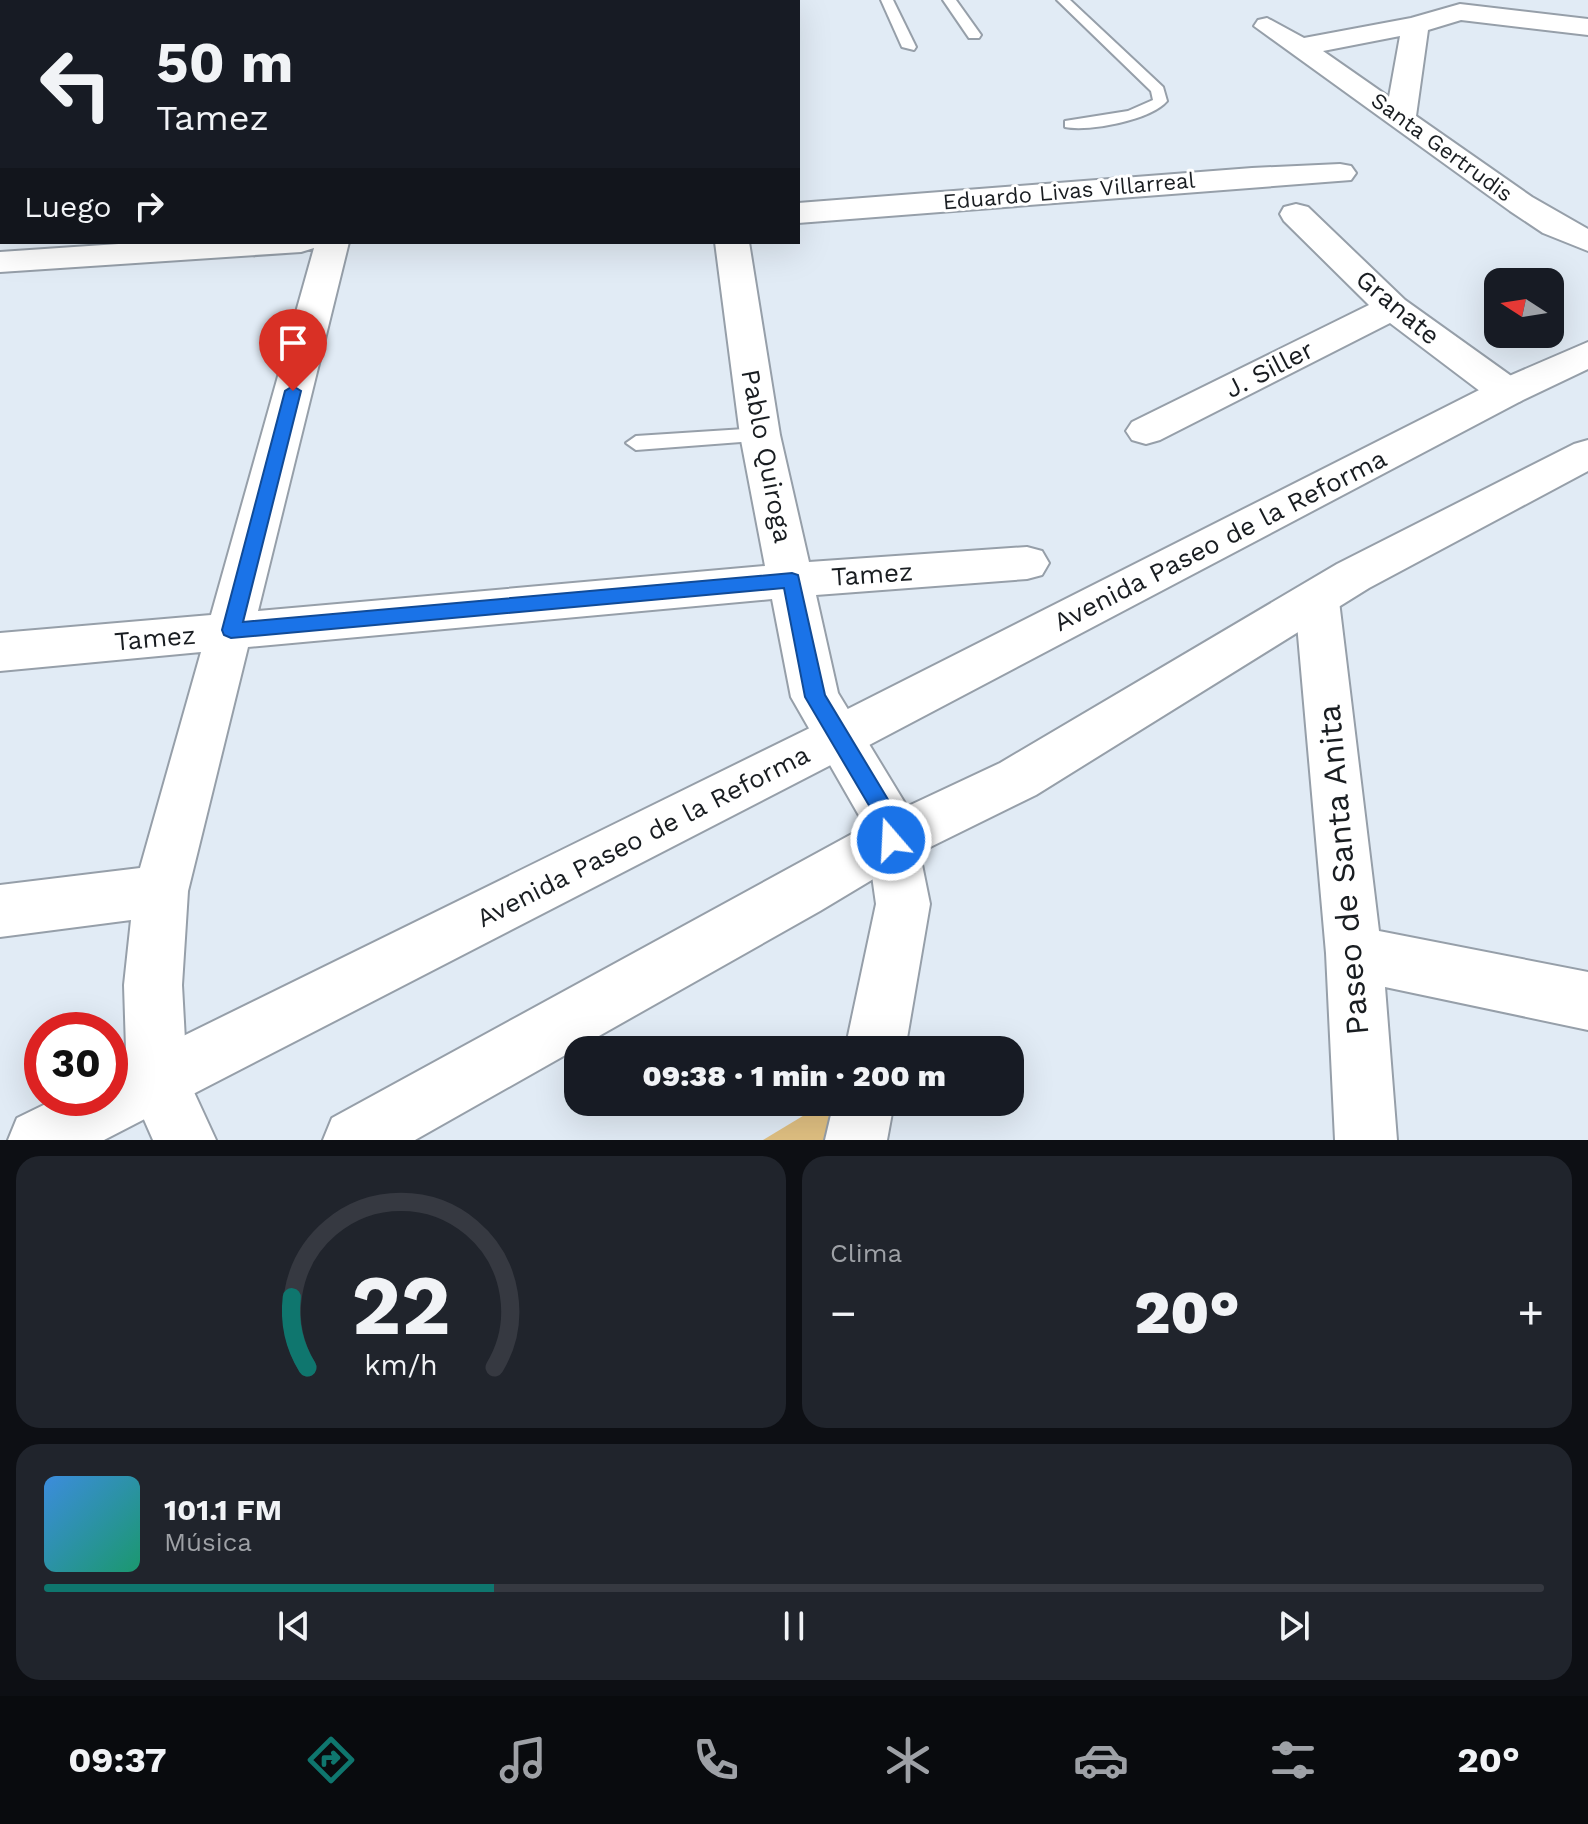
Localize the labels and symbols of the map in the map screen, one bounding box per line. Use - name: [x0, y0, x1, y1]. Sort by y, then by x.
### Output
- street label: Santa Gertrudis: [1367, 87, 1517, 207]
- street label: Eduardo Livas Villarreal: [942, 167, 1196, 214]
- street label: Granate: [1350, 263, 1446, 351]
- north arrow: [1484, 268, 1564, 348]
- pin: [259, 309, 327, 391]
- street label: J. Siller: [1220, 334, 1318, 404]
- street label: Pablo Quiroga: [735, 367, 799, 546]
- street label: Avenida Paseo de la Reforma: [1049, 443, 1392, 637]
- street label: Tamez: [830, 556, 914, 592]
- street label: Tamez: [113, 620, 197, 656]
- street label: Paseo de Santa Anita: [1310, 703, 1376, 1037]
- street label: Avenida Paseo de la Reforma: [472, 739, 815, 933]
- position arrow: [849, 798, 933, 882]
- speed limit sign: 30: [24, 1012, 128, 1116]

